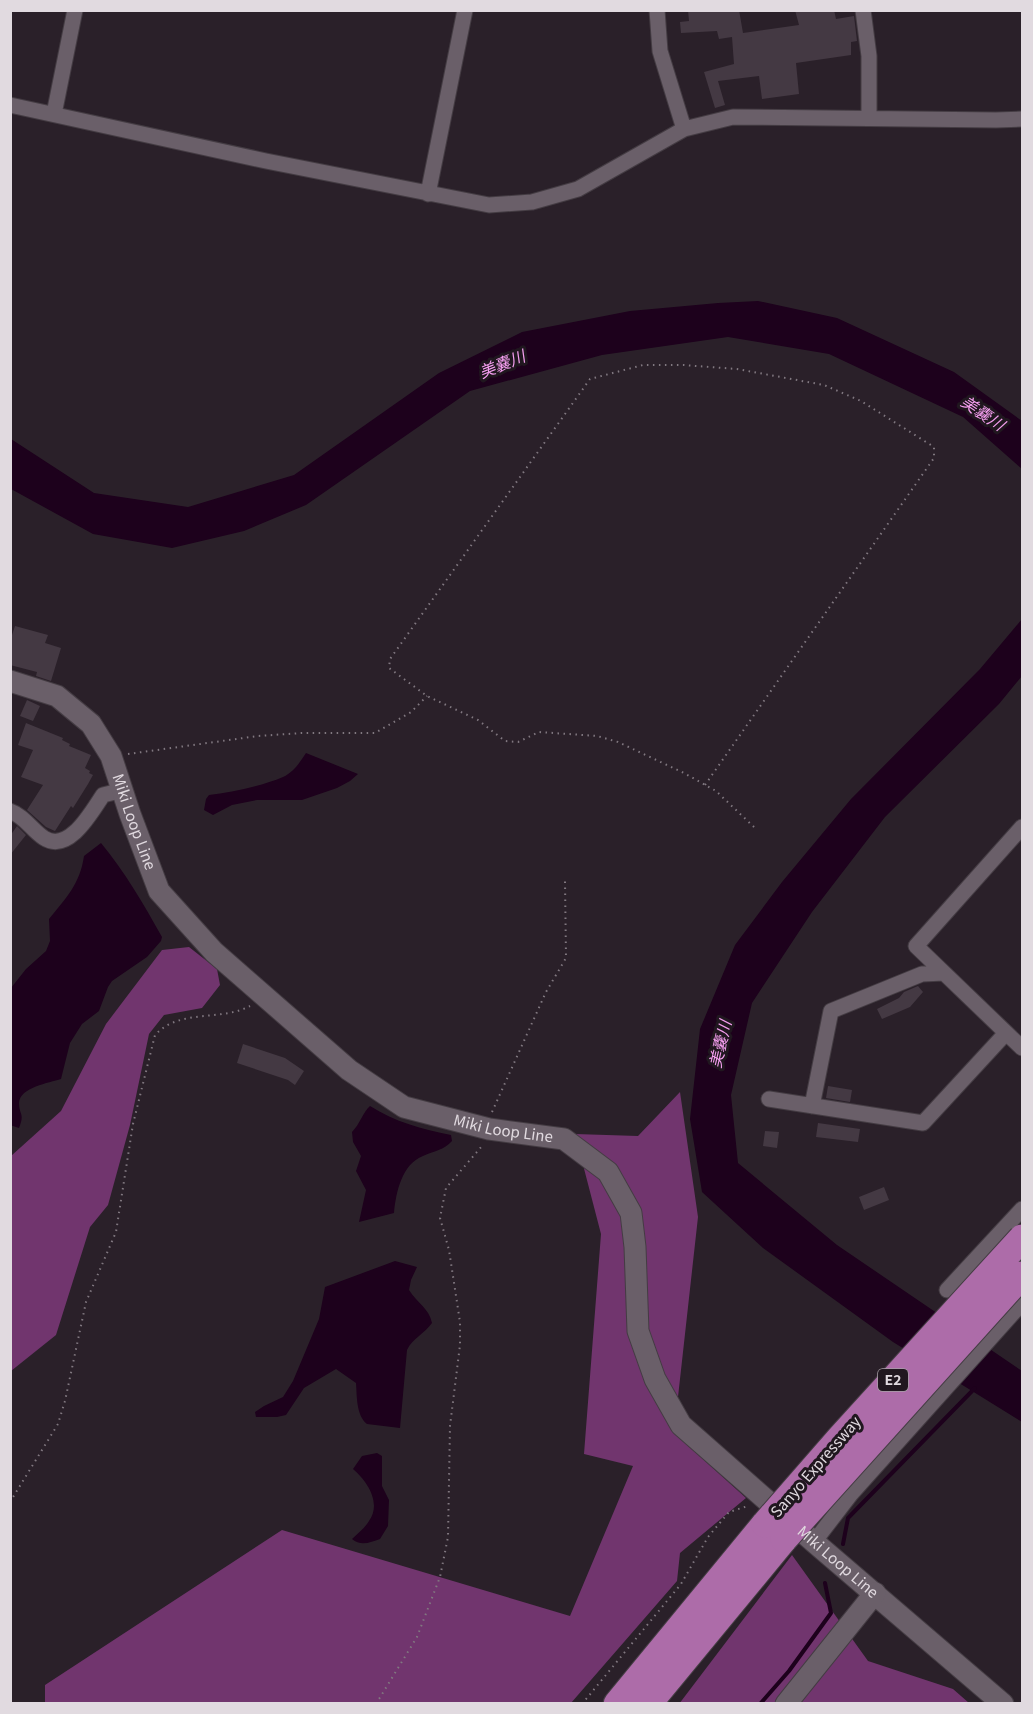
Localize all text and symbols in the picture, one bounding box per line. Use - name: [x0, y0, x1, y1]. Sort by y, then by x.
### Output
- water label: 美嚢川: [475, 342, 530, 383]
- water label: 美嚢川: [957, 389, 1012, 437]
- street label: Miki Loop Line: [109, 771, 162, 873]
- water label: 美嚢川: [702, 1016, 737, 1070]
- street label: Miki Loop Line: [452, 1108, 554, 1146]
- road number: E2: [878, 1369, 908, 1391]
- street label: Sanyo Expressway: [765, 1411, 865, 1521]
- street label: Miki Loop Line: [794, 1520, 884, 1602]

